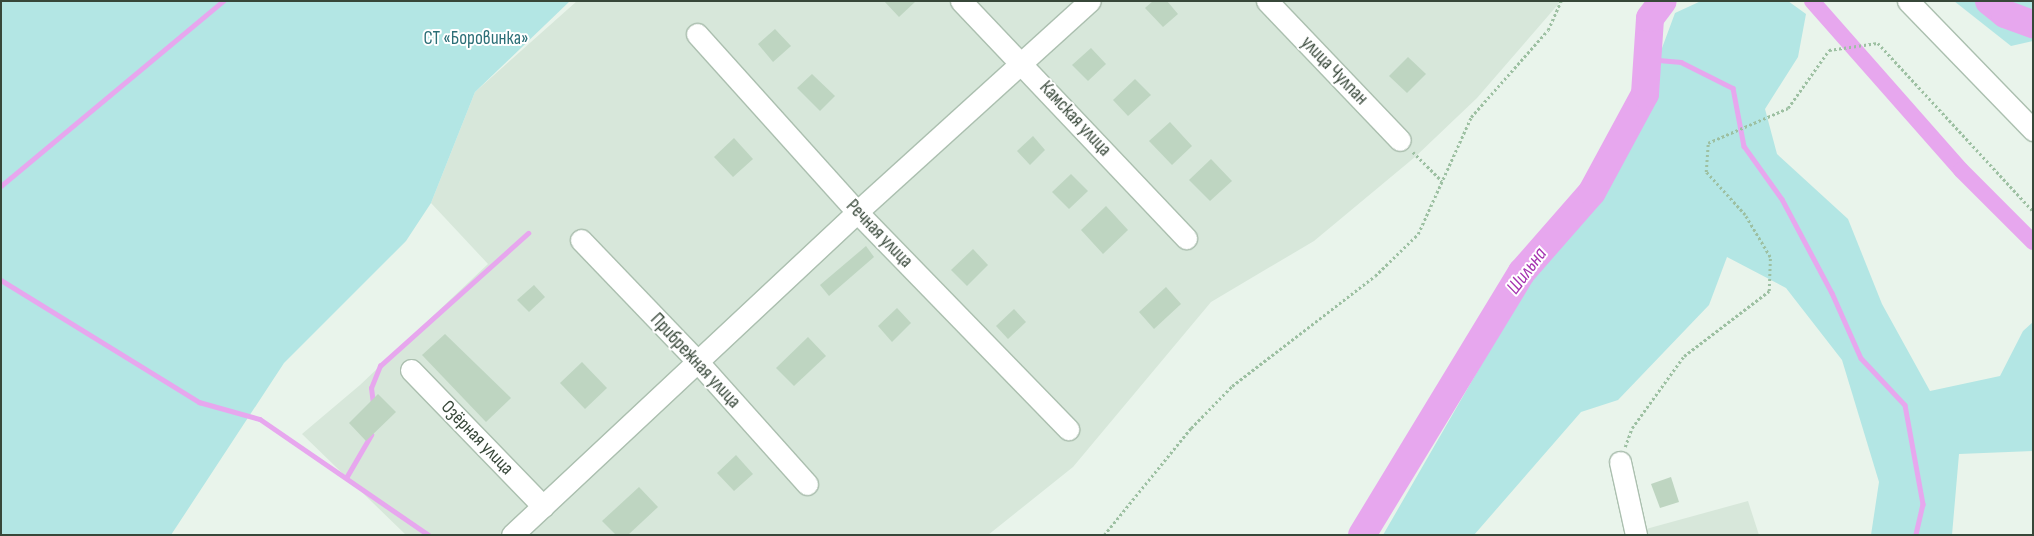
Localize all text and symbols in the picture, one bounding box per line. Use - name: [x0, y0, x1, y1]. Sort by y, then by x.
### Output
- park label: СТ «Боровинка»: [424, 28, 528, 50]
- street label: улица Чулпан: [1296, 32, 1372, 110]
- street label: Камская улица: [1034, 77, 1116, 161]
- street label: Речная улица: [841, 195, 917, 273]
- water label: Шильна: [1502, 243, 1552, 299]
- street label: Прибрежная улица: [645, 309, 745, 413]
- street label: Озёрная улица: [436, 396, 518, 480]

